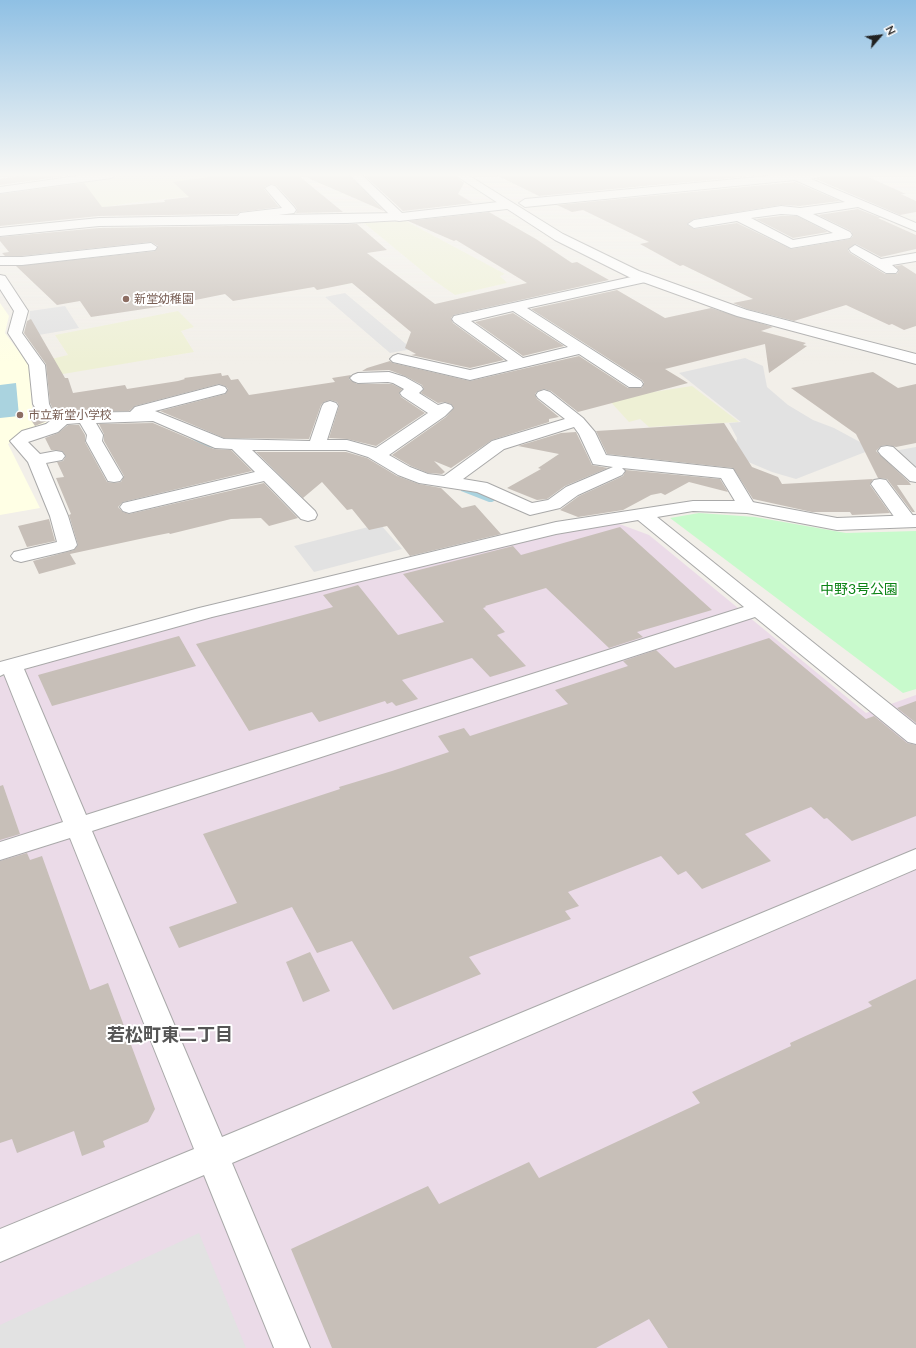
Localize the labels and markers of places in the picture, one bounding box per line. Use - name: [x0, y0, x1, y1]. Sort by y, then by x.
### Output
- place label: 新堂幼稚園: [134, 292, 194, 306]
- marker: 新堂幼稚園: [121, 294, 131, 304]
- place label: 市立新堂小学校: [28, 408, 112, 422]
- marker: 市立新堂小学校: [15, 410, 25, 420]

